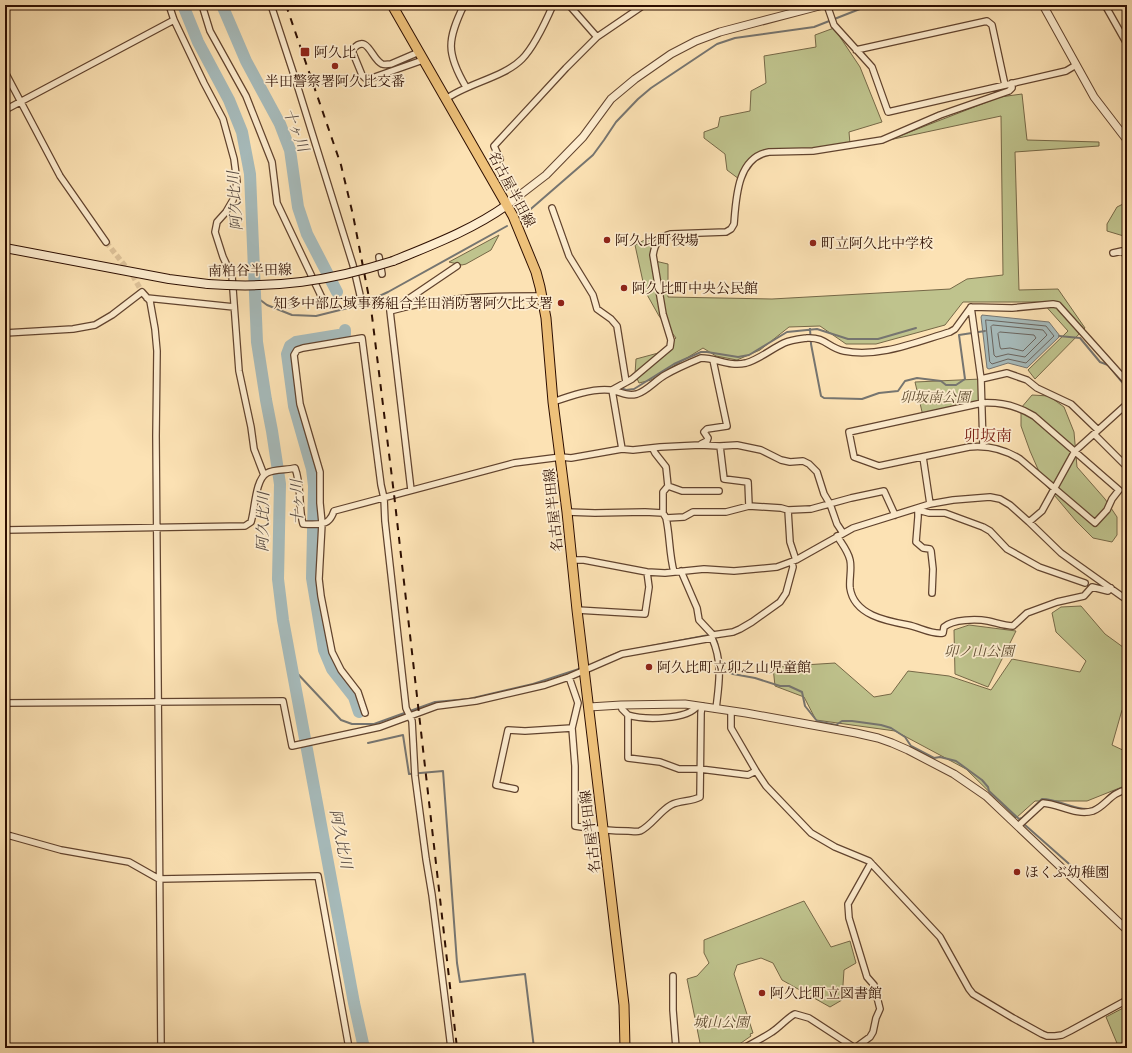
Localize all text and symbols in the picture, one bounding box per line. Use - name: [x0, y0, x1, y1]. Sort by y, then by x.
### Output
- place label: 阿久比: [314, 44, 356, 61]
- marker: 阿久比: [299, 46, 311, 58]
- marker: 半田警察署阿久比交番: [330, 61, 340, 71]
- place label: 半田警察署阿久比交番: [265, 73, 405, 90]
- water label: 十ヶ川: [279, 106, 313, 156]
- street label: 名古屋半田線: [484, 148, 539, 230]
- water label: 阿久比川: [224, 168, 247, 232]
- place label: 阿久比町役場: [615, 232, 699, 249]
- marker: 阿久比町役場: [602, 235, 612, 245]
- place label: 町立阿久比中学校: [821, 235, 933, 252]
- marker: 町立阿久比中学校: [808, 238, 818, 248]
- street label: 南粕谷半田線: [208, 261, 292, 280]
- place label: 阿久比町中央公民館: [632, 280, 758, 297]
- marker: 阿久比町中央公民館: [619, 283, 629, 293]
- place label: 知多中部広域事務組合半田消防署阿久比支署: [273, 295, 553, 312]
- marker: 知多中部広域事務組合半田消防署阿久比支署: [556, 298, 566, 308]
- park label: 卯坂南公園: [900, 389, 972, 406]
- district label: 卯坂南: [964, 426, 1012, 446]
- street label: 名古屋半田線: [541, 467, 566, 553]
- water label: 十ヶ川: [288, 477, 307, 525]
- water label: 阿久比川: [253, 490, 274, 552]
- park label: 卯ノ山公園: [944, 643, 1016, 660]
- place label: 阿久比町立卯之山児童館: [657, 659, 811, 676]
- marker: 阿久比町立卯之山児童館: [644, 662, 654, 672]
- street label: 名古屋半田線: [577, 789, 604, 875]
- water label: 阿久比川: [325, 808, 356, 872]
- place label: ほくぶ幼稚園: [1025, 864, 1109, 881]
- marker: ほくぶ幼稚園: [1012, 867, 1022, 877]
- place label: 阿久比町立図書館: [770, 985, 882, 1002]
- marker: 阿久比町立図書館: [757, 988, 767, 998]
- park label: 城山公園: [693, 1014, 751, 1031]

